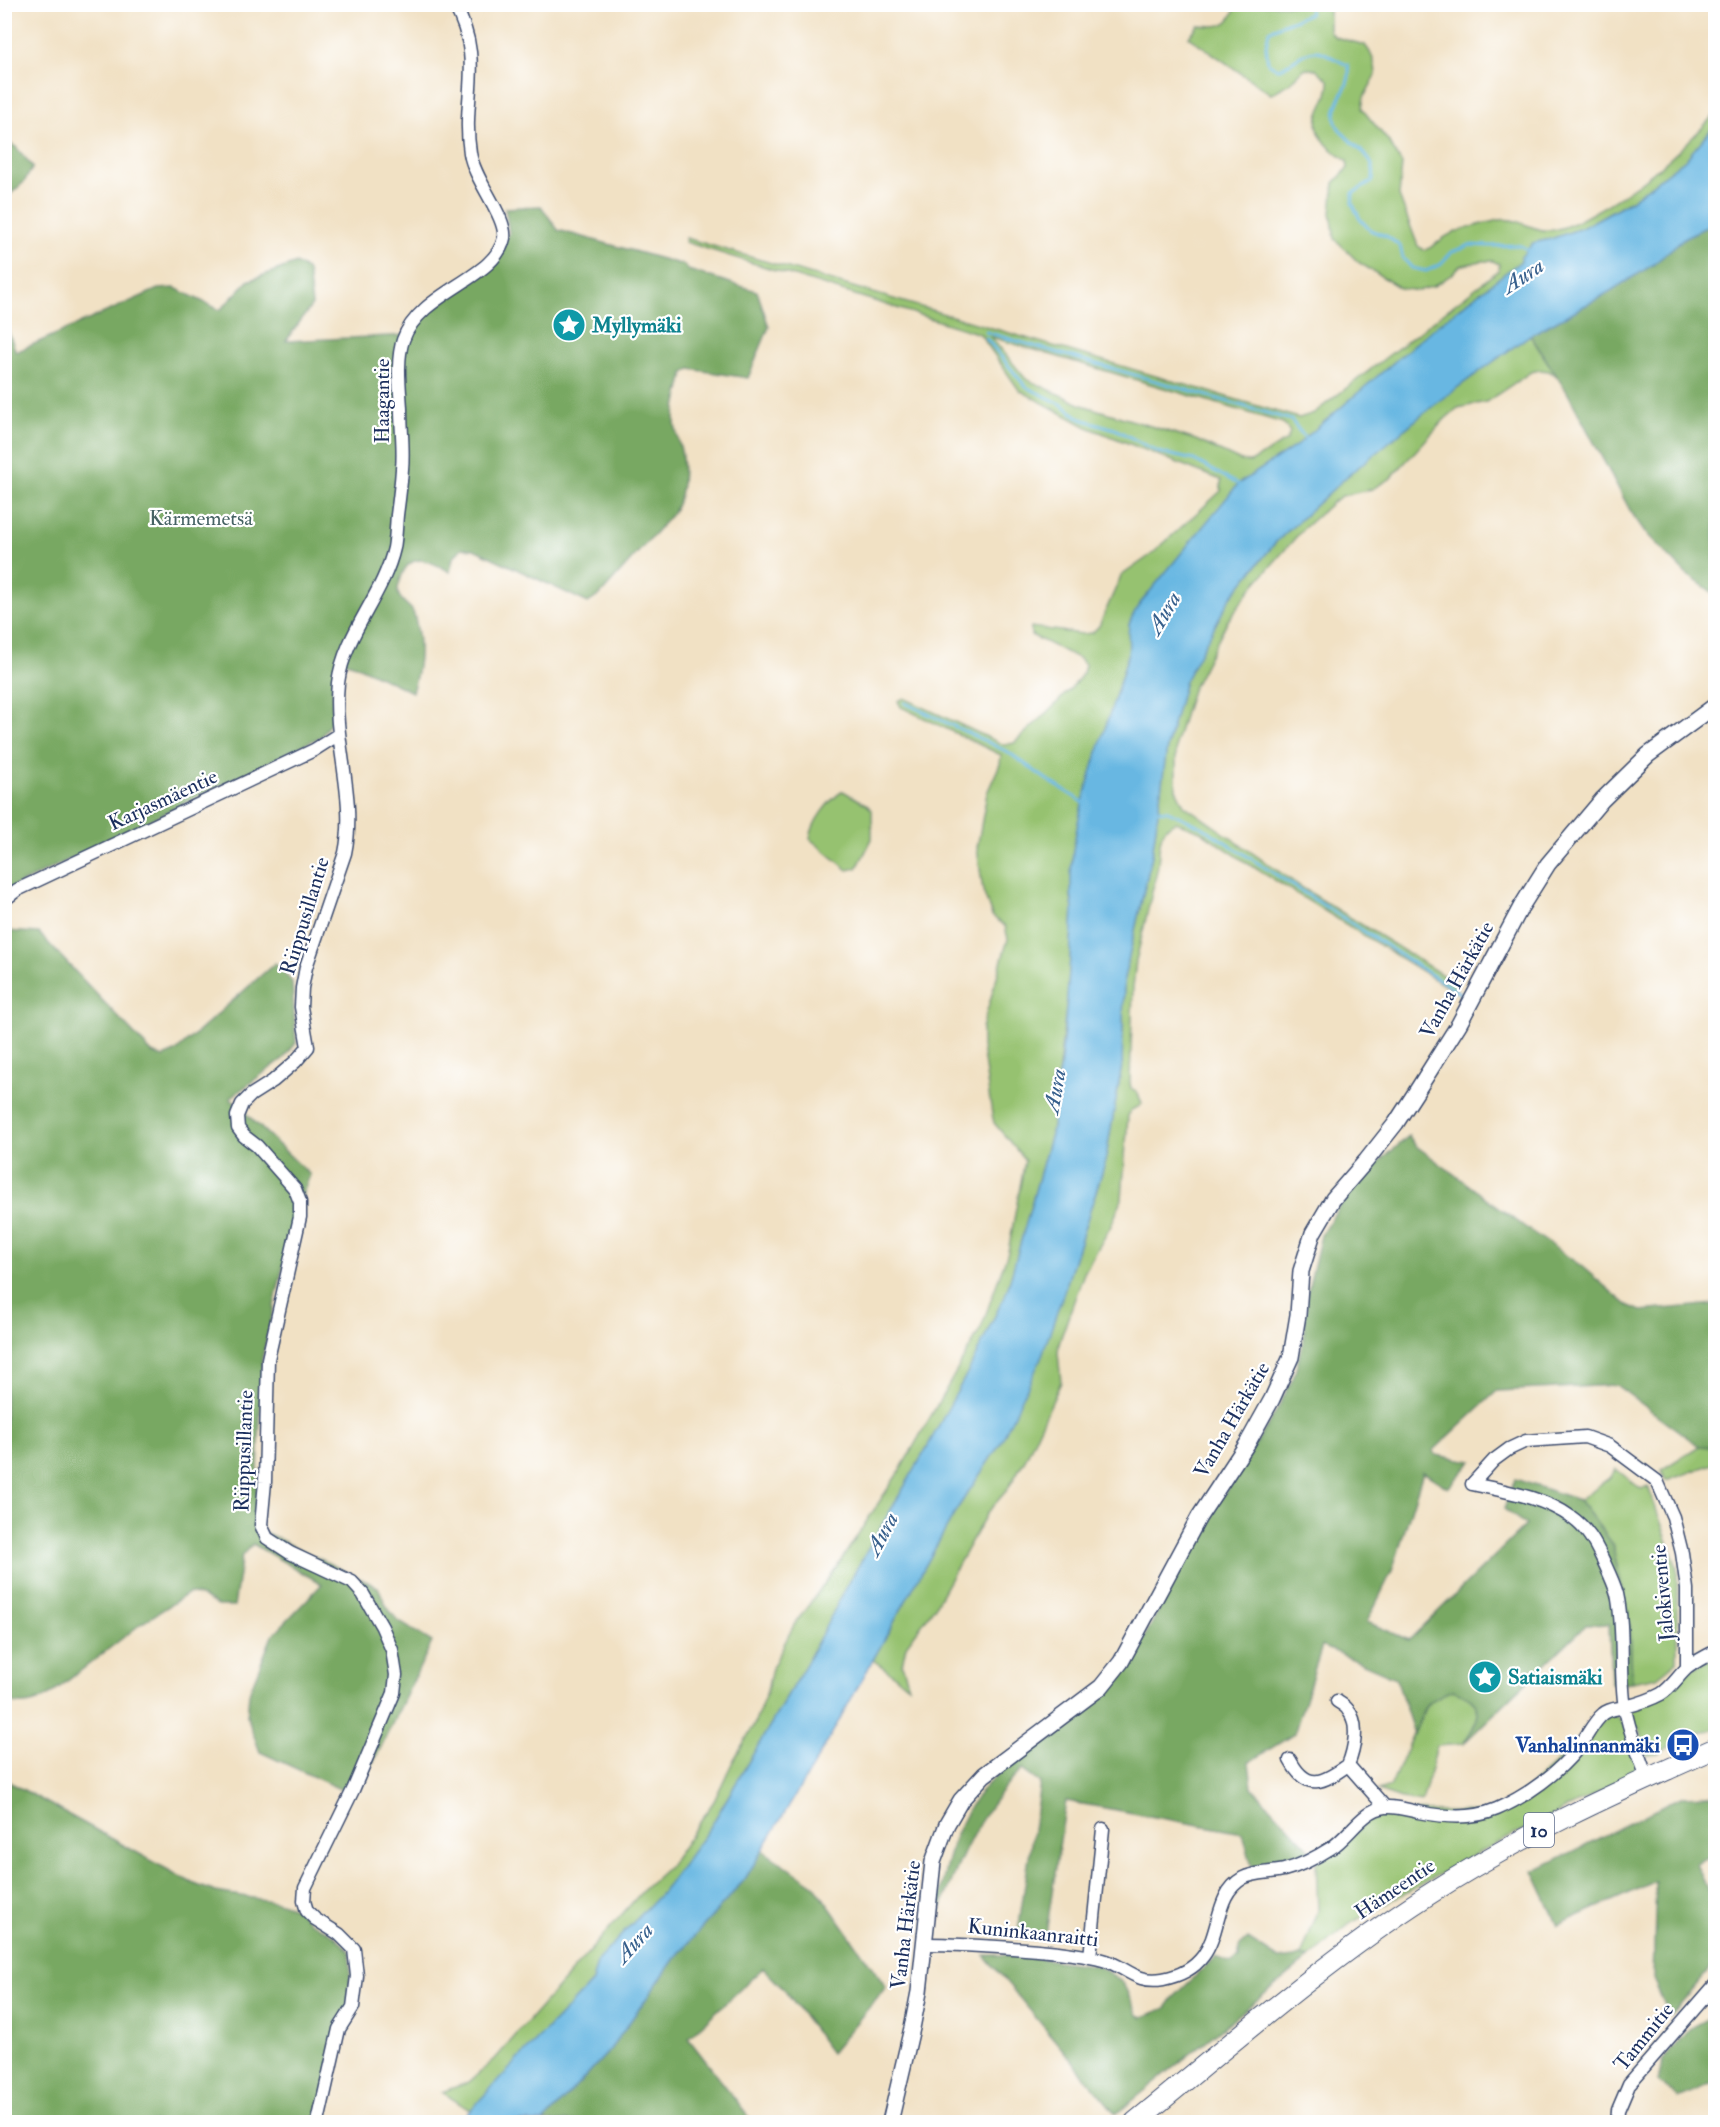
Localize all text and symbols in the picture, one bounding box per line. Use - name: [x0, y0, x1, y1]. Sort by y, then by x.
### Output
- water label: Aura: [1495, 252, 1549, 301]
- place icon: Myllymäki: [551, 307, 587, 343]
- place label: Myllymäki: [591, 312, 682, 339]
- street label: Haagantie: [369, 358, 396, 444]
- park label: Kärmemetsä: [149, 505, 253, 532]
- water label: Aura: [1140, 587, 1187, 641]
- street label: Karjasmäentie: [104, 763, 222, 837]
- street label: Riippusillantie: [274, 853, 336, 978]
- street label: Vanha Härkätie: [1414, 917, 1500, 1043]
- water label: Aura: [1037, 1066, 1073, 1117]
- street label: Vanha Härkätie: [1188, 1357, 1276, 1483]
- street label: Riippusillantie: [228, 1389, 260, 1513]
- water label: Aura: [858, 1508, 905, 1562]
- street label: Jalokiventie: [1645, 1543, 1681, 1643]
- place icon: Satiaismäki: [1467, 1659, 1503, 1695]
- place label: Satiaismäki: [1508, 1664, 1603, 1691]
- bus stop icon: Vanhalinnanmäki: [1665, 1727, 1701, 1763]
- place label: Vanhalinnanmäki: [1514, 1732, 1660, 1759]
- road number: 10: [1524, 1813, 1554, 1847]
- street label: Hämeentie: [1350, 1852, 1441, 1926]
- street label: Vanha Härkätie: [885, 1859, 927, 1991]
- street label: Kuninkaanraitti: [966, 1913, 1100, 1953]
- water label: Aura: [607, 1917, 659, 1971]
- street label: Tammitie: [1608, 1997, 1680, 2077]

